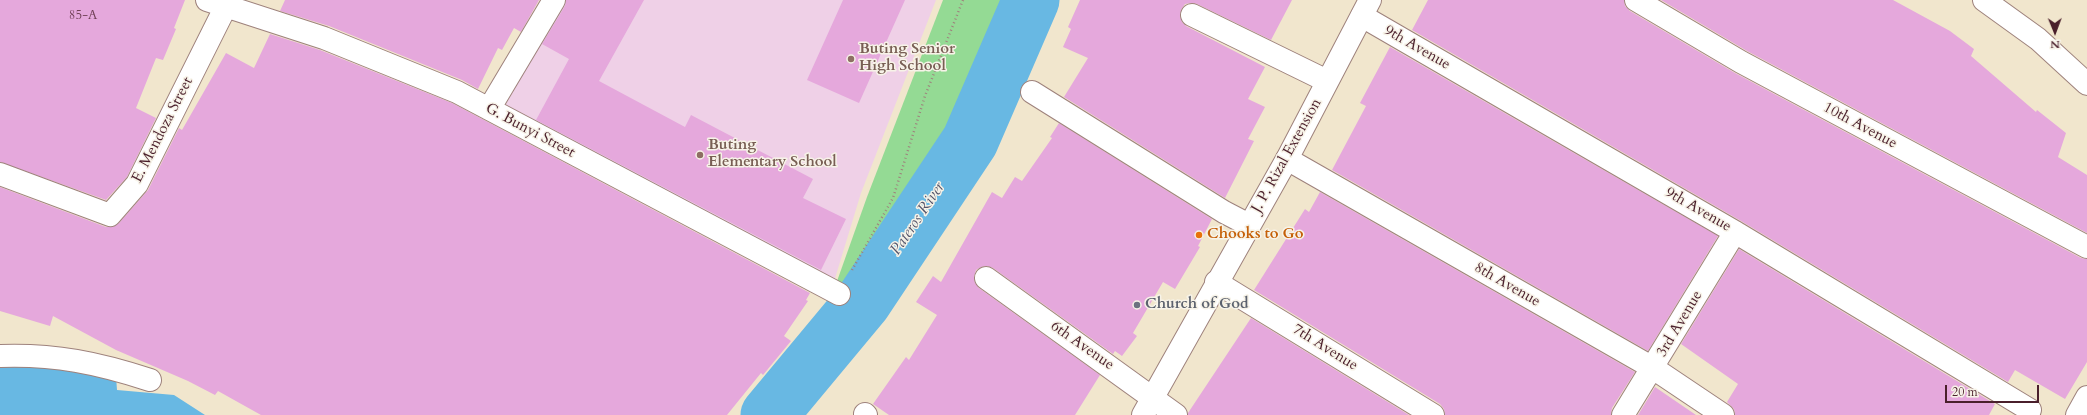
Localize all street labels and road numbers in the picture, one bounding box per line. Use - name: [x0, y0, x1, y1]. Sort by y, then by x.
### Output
- street label: 9th Avenue: [1381, 22, 1453, 74]
- street label: E. Mendoza Street: [129, 74, 197, 186]
- street label: J. P. Rizal Extension: [1248, 96, 1326, 216]
- street label: 10th Avenue: [1820, 99, 1900, 153]
- street label: G. Bunyi Street: [482, 100, 578, 162]
- street label: 9th Avenue: [1662, 184, 1734, 236]
- street label: 8th Avenue: [1471, 259, 1543, 311]
- street label: 3rd Avenue: [1653, 288, 1707, 360]
- street label: 6th Avenue: [1047, 318, 1117, 374]
- street label: 7th Avenue: [1289, 321, 1361, 375]

